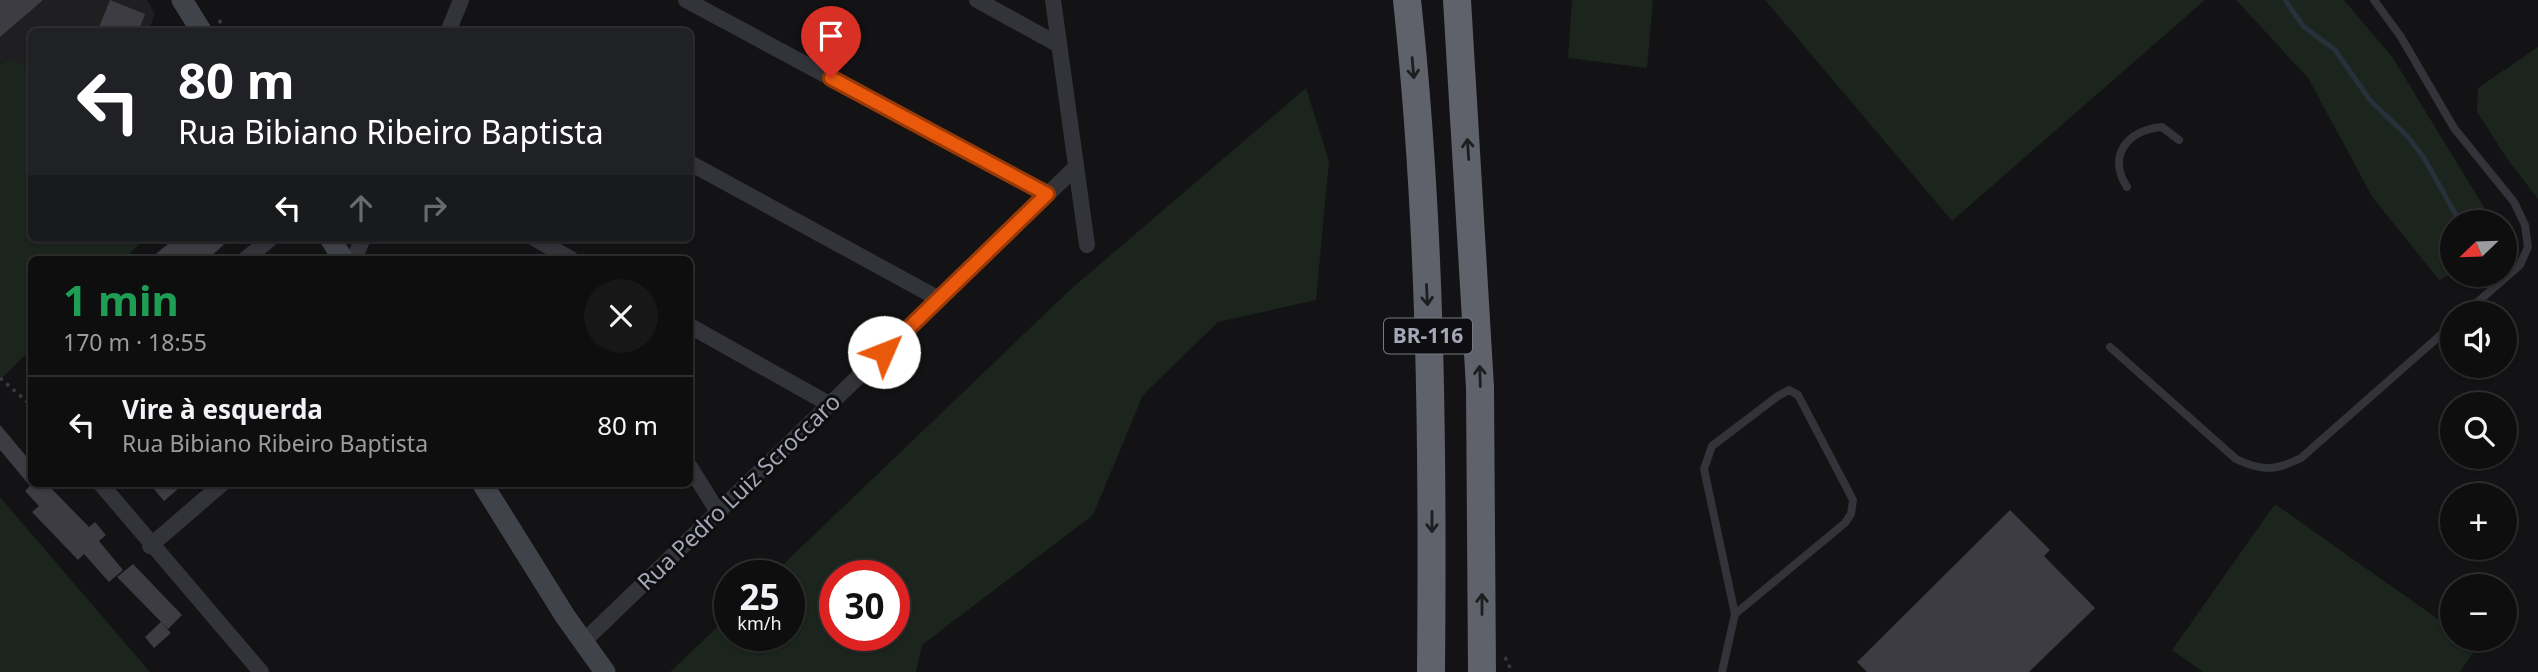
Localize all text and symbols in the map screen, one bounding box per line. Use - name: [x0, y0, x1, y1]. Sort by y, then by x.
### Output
- pin: [801, 6, 861, 78]
- icon: arrive: [812, 17, 850, 55]
- text: 80 m: [178, 47, 295, 113]
- icon: left: [63, 56, 154, 147]
- one-way arrow: [1407, 56, 1420, 79]
- text: Rua Bibiano Ribeiro Baptista: [178, 110, 604, 153]
- one-way arrow: [1461, 138, 1474, 161]
- icon: left: [269, 189, 307, 227]
- icon: ahead: [342, 189, 380, 227]
- icon: right: [415, 189, 453, 227]
- north arrow: [2440, 210, 2516, 287]
- map controls: [2440, 210, 2517, 651]
- text: 1 min: [63, 271, 179, 328]
- button: close: [584, 279, 658, 353]
- one-way arrow: [1420, 283, 1433, 306]
- button: sound: [2440, 301, 2517, 378]
- position arrow: [847, 315, 921, 389]
- road number: BR-116: [1384, 318, 1472, 354]
- text: 170 m · 18:55: [63, 326, 207, 358]
- one-way arrow: [1473, 365, 1486, 388]
- street label: Rua Pedro Luiz Scroccaro: [630, 386, 847, 597]
- text: Vire à esquerda: [122, 391, 323, 427]
- button: search: [2440, 392, 2517, 469]
- icon: left: [63, 406, 101, 444]
- text: 80 m: [597, 407, 658, 443]
- text: Rua Bibiano Ribeiro Baptista: [122, 427, 428, 459]
- button: +: [2440, 483, 2517, 560]
- one-way arrow: [1425, 511, 1439, 534]
- speed limit sign: 30: [819, 560, 910, 651]
- text: 25: [739, 573, 780, 620]
- button: −: [2440, 574, 2517, 651]
- one-way arrow: [1475, 593, 1489, 616]
- text: km/h: [737, 611, 782, 635]

